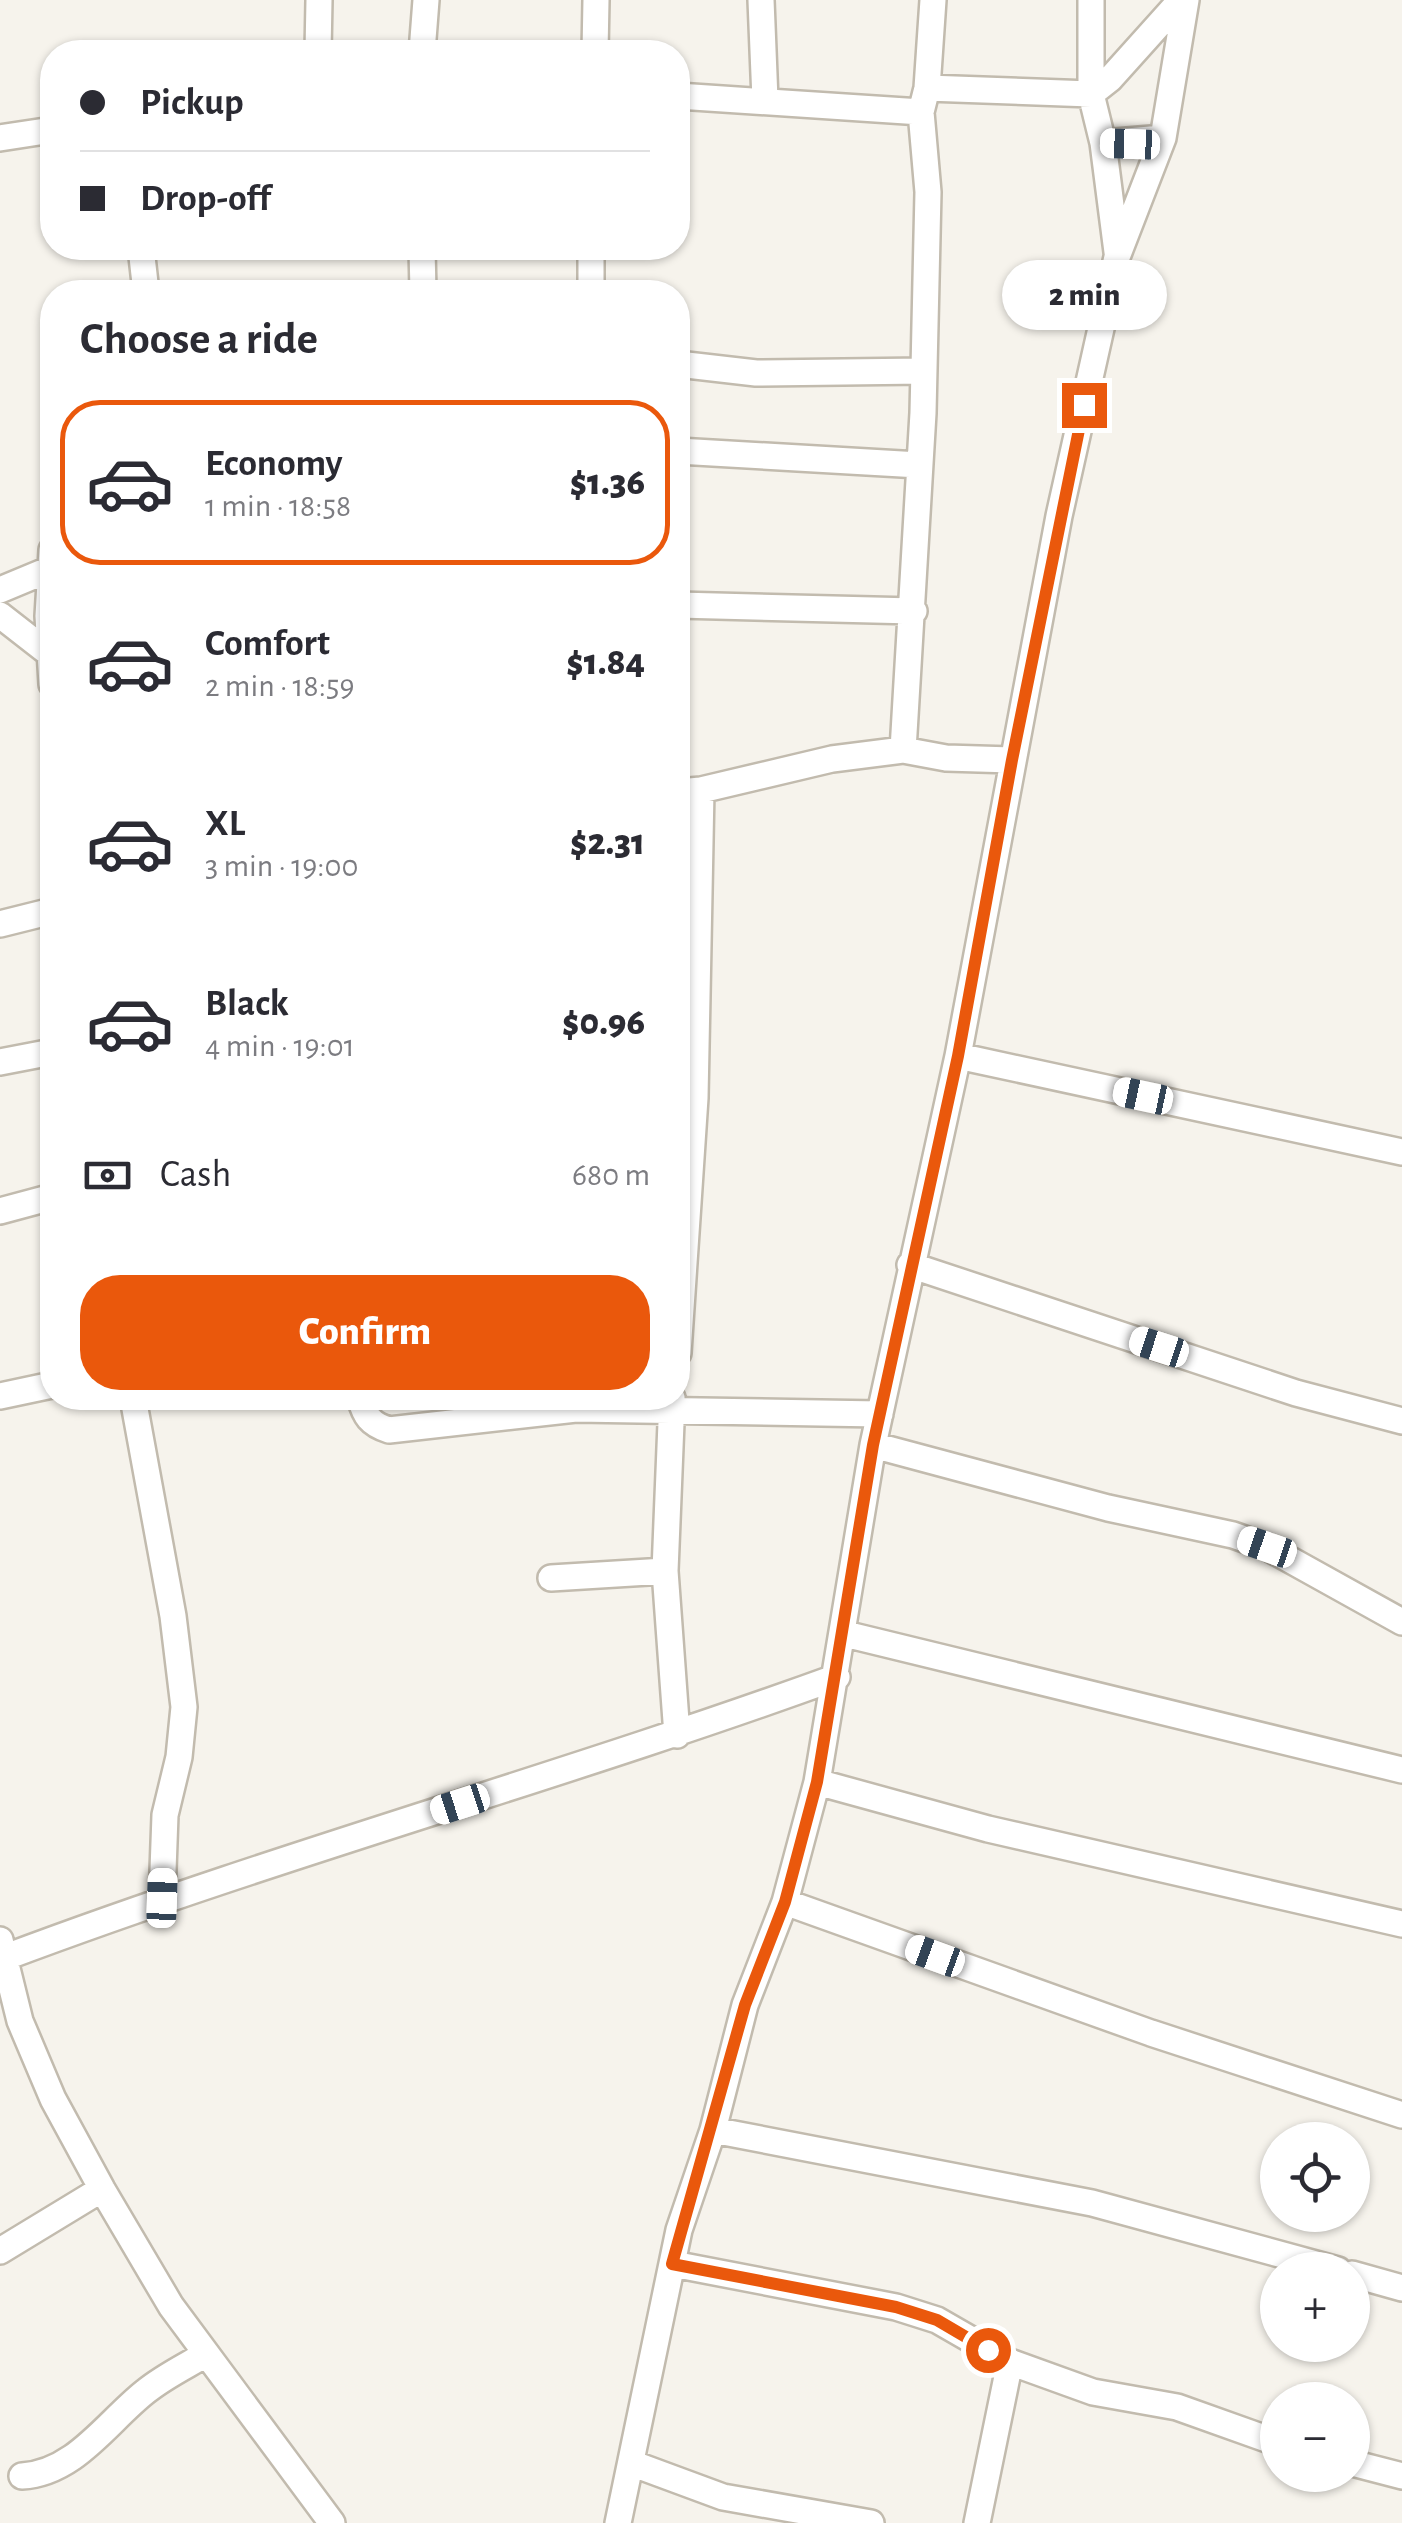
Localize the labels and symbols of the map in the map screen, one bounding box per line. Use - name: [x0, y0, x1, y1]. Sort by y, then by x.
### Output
- car: [1099, 128, 1161, 160]
- callout: 2 min: [1002, 260, 1166, 330]
- route end: [1062, 383, 1107, 428]
- car: [1111, 1075, 1175, 1117]
- car: [1126, 1323, 1192, 1371]
- car: [1234, 1523, 1300, 1571]
- car: [427, 1780, 493, 1828]
- car: [146, 1867, 178, 1929]
- car: [902, 1932, 968, 1980]
- route start: [966, 2328, 1011, 2373]

